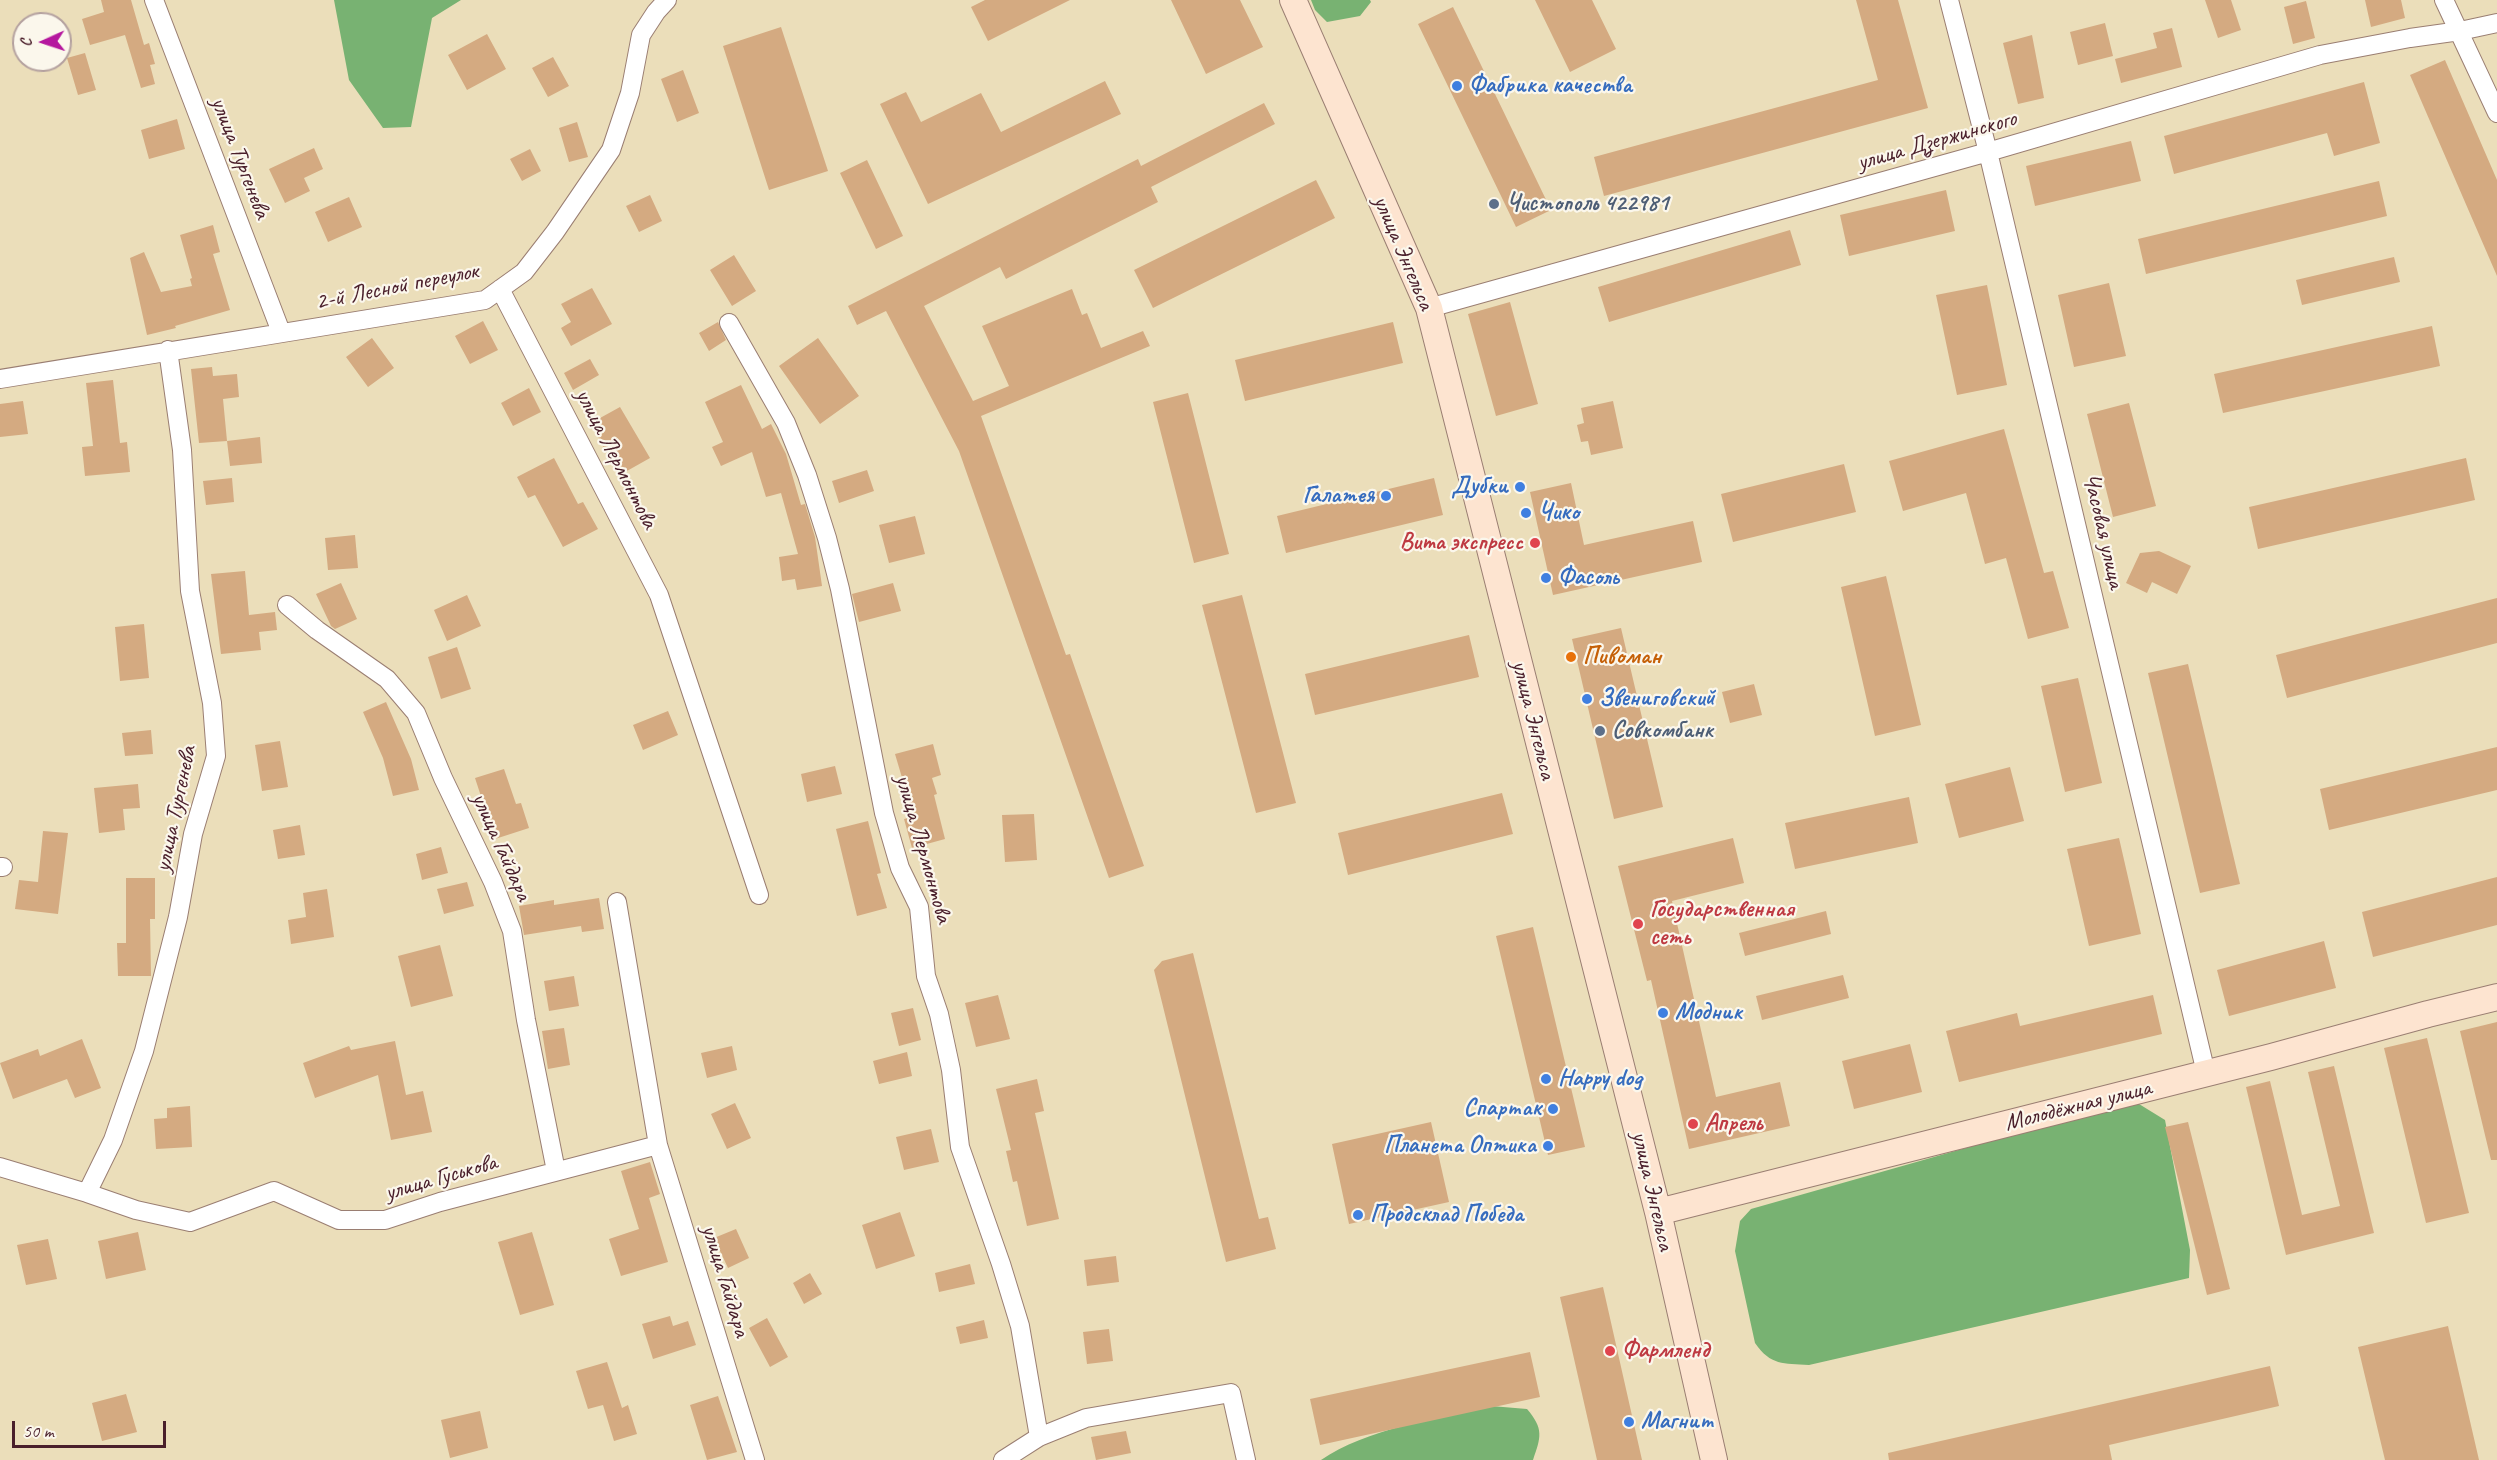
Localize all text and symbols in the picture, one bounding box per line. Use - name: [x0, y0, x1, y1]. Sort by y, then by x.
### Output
- north arrow: [12, 12, 72, 72]
- text: С: [16, 38, 36, 47]
- place label: Фабрика качества: [1469, 72, 1632, 100]
- marker: Фабрика качества: [1450, 79, 1464, 93]
- street label: улица Тургенева: [204, 93, 276, 223]
- street label: улица Дзержинского: [1854, 104, 2020, 178]
- place label: Чистополь 422981: [1506, 190, 1669, 218]
- street label: улица Энгельса: [1366, 191, 1440, 315]
- marker: Чистополь 422981: [1487, 197, 1501, 211]
- street label: 2-й Лесной переулок: [313, 257, 481, 317]
- street label: улица Лермонтова: [568, 384, 664, 534]
- street label: Часовая улица: [2076, 471, 2130, 591]
- place label: Дубки: [1451, 473, 1508, 501]
- marker: Дубки: [1513, 480, 1527, 494]
- place label: Галатея: [1303, 482, 1374, 510]
- marker: Галатея: [1379, 489, 1393, 503]
- place label: Чико: [1538, 499, 1579, 527]
- marker: Чико: [1519, 506, 1533, 520]
- place label: Вита экспресс: [1400, 529, 1523, 557]
- marker: Вита экспресс: [1528, 536, 1542, 550]
- place label: Фасоль: [1558, 564, 1619, 592]
- marker: Фасоль: [1539, 571, 1553, 585]
- place label: Пивоман: [1583, 643, 1661, 671]
- marker: Пивоман: [1564, 650, 1578, 664]
- street label: улица Энгельса: [1504, 658, 1562, 782]
- place label: Звениговский: [1599, 685, 1715, 713]
- marker: Звениговский: [1580, 692, 1594, 706]
- place label: Совкомбанк: [1612, 717, 1713, 745]
- marker: Совкомбанк: [1593, 724, 1607, 738]
- street label: улица Тургенева: [149, 743, 203, 875]
- street label: улица Лермонтова: [888, 771, 958, 927]
- street label: улица Гайдара: [464, 788, 538, 906]
- place label: Государственная сеть: [1650, 896, 1794, 952]
- marker: Государственная сеть: [1631, 917, 1645, 931]
- place label: Модник: [1675, 999, 1742, 1027]
- marker: Модник: [1656, 1006, 1670, 1020]
- place label: Happy dog: [1558, 1065, 1642, 1093]
- marker: Happy dog: [1539, 1072, 1553, 1086]
- street label: Молодёжная улица: [2002, 1074, 2154, 1138]
- place label: Спартак: [1464, 1095, 1541, 1123]
- marker: Спартак: [1546, 1102, 1560, 1116]
- place label: Апрель: [1705, 1110, 1763, 1138]
- marker: Апрель: [1686, 1117, 1700, 1131]
- street label: улица Энгельса: [1624, 1129, 1680, 1253]
- place label: Планета Оптика: [1384, 1132, 1536, 1160]
- marker: Планета Оптика: [1541, 1139, 1555, 1153]
- street label: улица Гуськова: [382, 1148, 500, 1208]
- place label: Продсклад Победа: [1370, 1201, 1523, 1229]
- marker: Продсклад Победа: [1351, 1208, 1365, 1222]
- street label: улица Гайдара: [694, 1222, 756, 1340]
- place label: Фармленд: [1622, 1337, 1709, 1365]
- marker: Фармленд: [1603, 1344, 1617, 1358]
- place label: Магнит: [1641, 1408, 1714, 1436]
- scale bar: [15, 1409, 170, 1447]
- marker: Магнит: [1622, 1415, 1636, 1429]
- text: 50 m: [23, 1420, 54, 1442]

